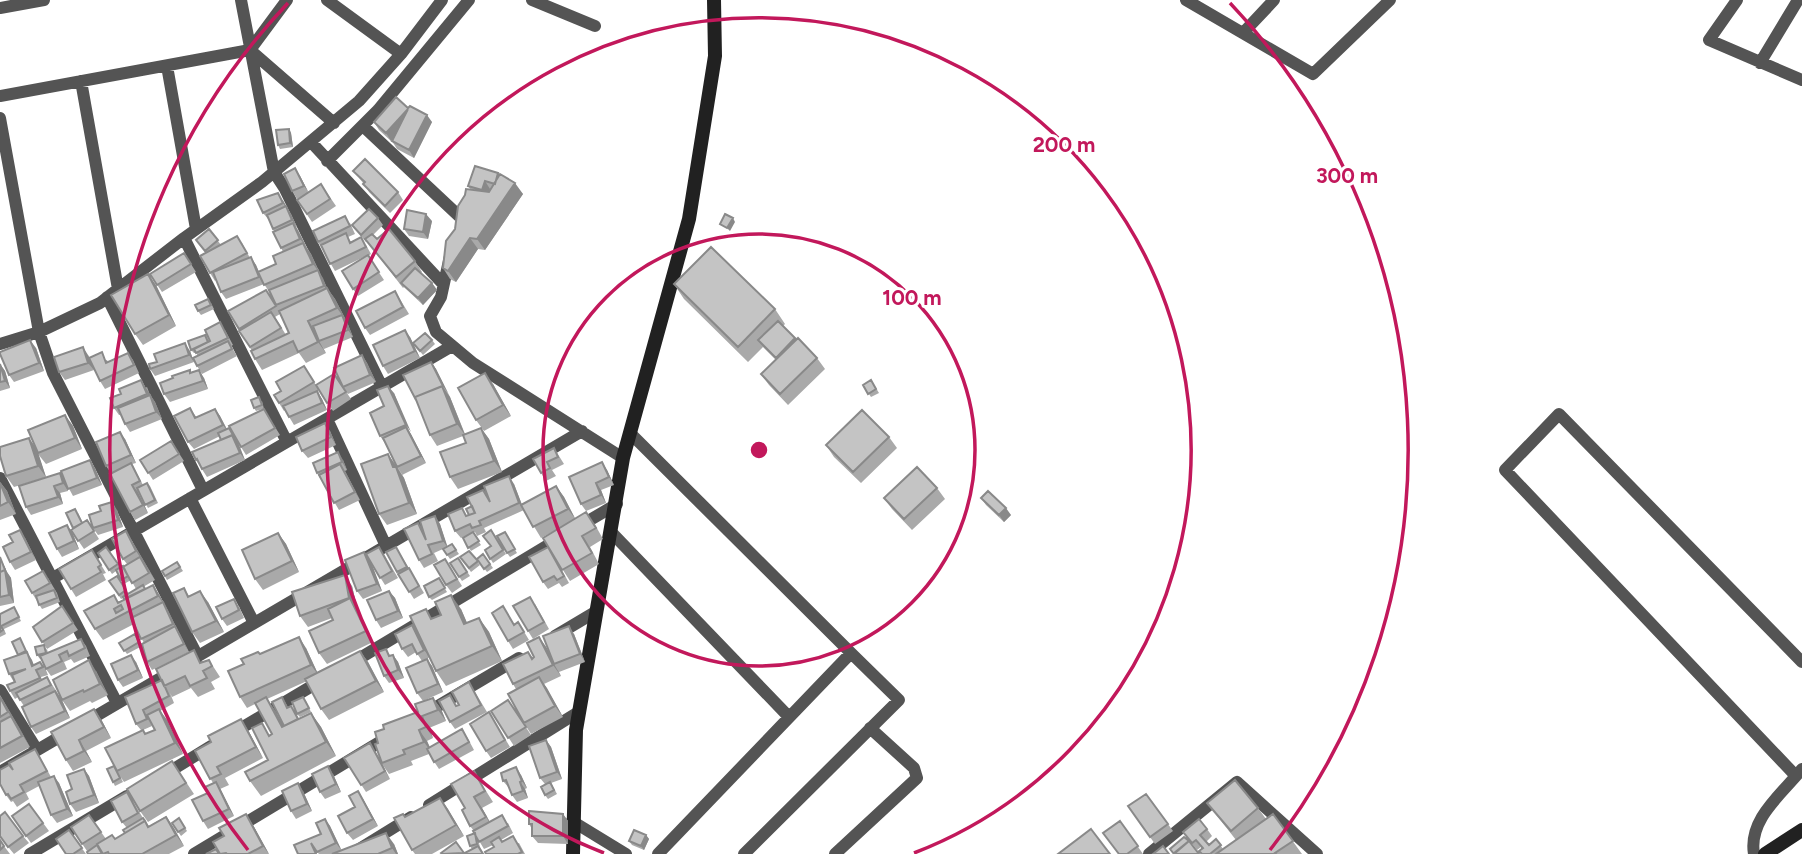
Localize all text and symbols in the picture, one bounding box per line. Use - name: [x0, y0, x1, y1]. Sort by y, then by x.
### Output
- text: 200 m: [1033, 132, 1095, 157]
- text: 300 m: [1316, 163, 1378, 188]
- text: 100 m: [882, 285, 942, 310]
- centre of rings: [747, 438, 771, 462]

